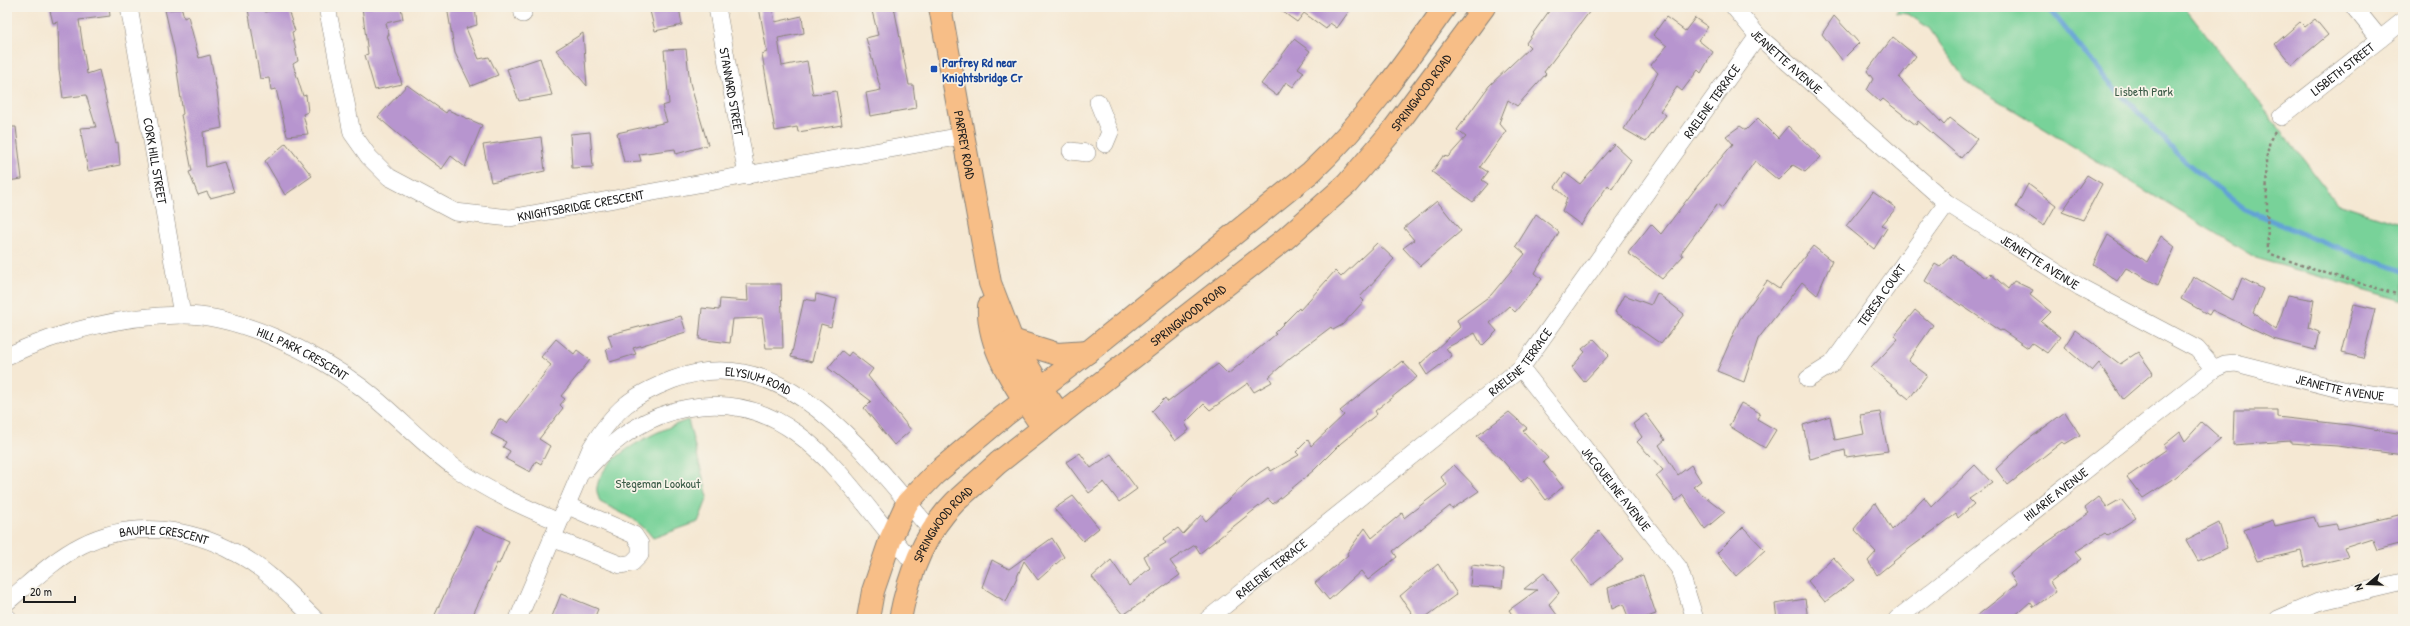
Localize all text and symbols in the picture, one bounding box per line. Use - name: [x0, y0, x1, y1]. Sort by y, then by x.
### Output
- street label: JEANETTE AVENUE: [1747, 25, 1827, 98]
- street label: LISBETH STREET: [2306, 37, 2379, 100]
- street label: STANNARD STREET: [715, 46, 749, 138]
- street label: SPRINGWOOD ROAD: [1386, 49, 1456, 135]
- place label: Parfrey Rd near Knightsbridge Cr: [942, 53, 1024, 87]
- street label: RAELENE TERRACE: [1679, 60, 1744, 142]
- marker: Parfrey Rd near Knightsbridge Cr: [929, 64, 939, 74]
- park label: Lisbeth Park: [2115, 82, 2174, 100]
- street label: PARFREY ROAD: [950, 109, 980, 181]
- street label: CORK HILL STREET: [139, 116, 172, 206]
- street label: KNIGHTSBRIDGE CRESCENT: [516, 185, 646, 226]
- street label: JEANETTE AVENUE: [1997, 230, 2083, 294]
- street label: TERESA COURT: [1853, 260, 1910, 330]
- street label: SPRINGWOOD ROAD: [1146, 279, 1230, 350]
- street label: HILL PARK CRESCENT: [254, 322, 353, 385]
- street label: RAELENE TERRACE: [1484, 324, 1556, 400]
- street label: ELYSIUM ROAD: [725, 362, 795, 399]
- street label: JEANETTE AVENUE: [2294, 369, 2386, 405]
- street label: JACQUELINE AVENUE: [1578, 443, 1655, 535]
- street label: HILARIE AVENUE: [2020, 463, 2092, 525]
- park label: Stegeman Lookout: [616, 474, 701, 492]
- street label: SPRINGWOOD ROAD: [908, 481, 977, 565]
- street label: BAUPLE CRESCENT: [118, 520, 212, 549]
- street label: RAELENE TERRACE: [1232, 534, 1311, 603]
- north arrow: [2348, 564, 2388, 604]
- scale bar: [24, 578, 75, 604]
- text: N: [2351, 582, 2366, 592]
- text: 20 m: [30, 583, 52, 600]

